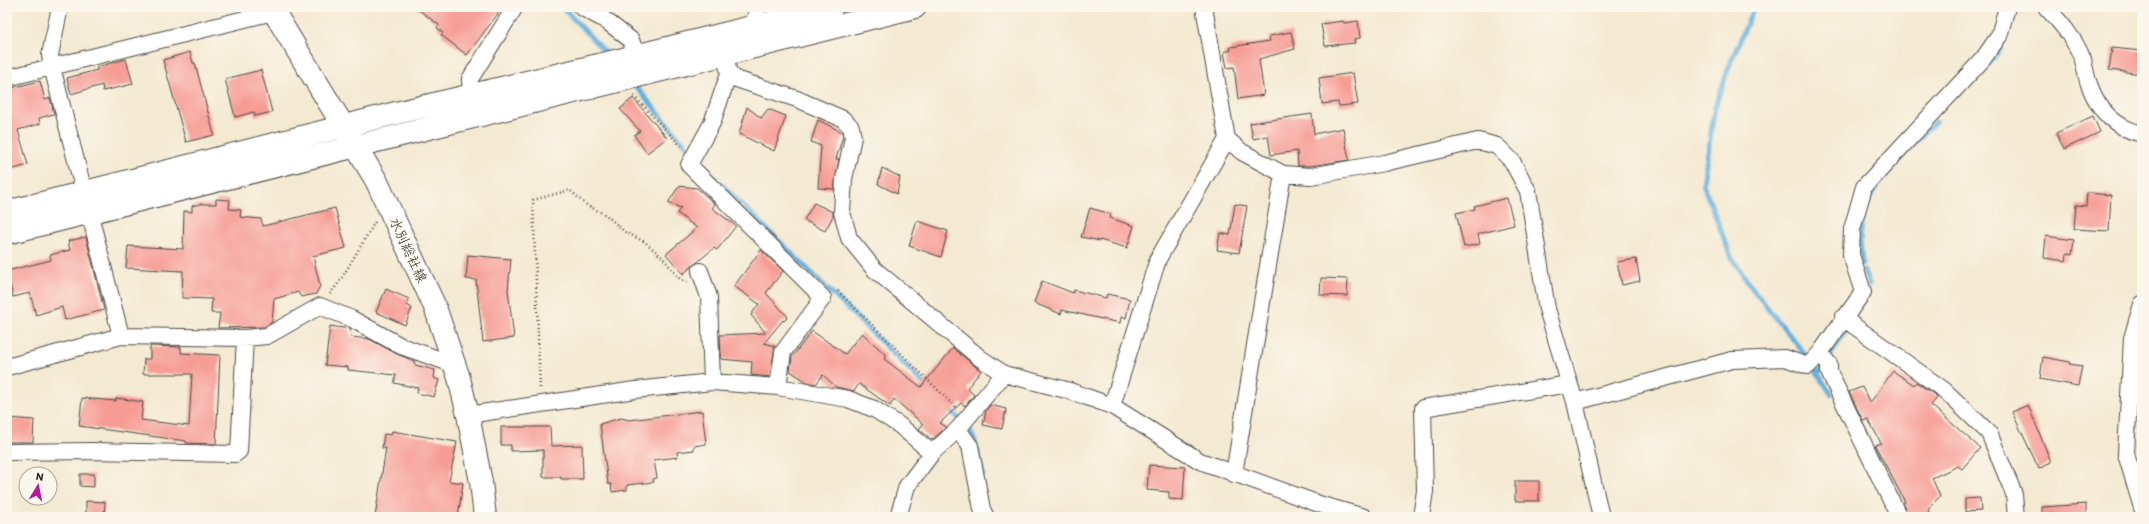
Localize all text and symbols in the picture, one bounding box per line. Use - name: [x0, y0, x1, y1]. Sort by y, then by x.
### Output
- street label: 水別総社線: [386, 215, 430, 285]
- north arrow: [18, 466, 58, 506]
- text: N: [35, 470, 44, 484]

